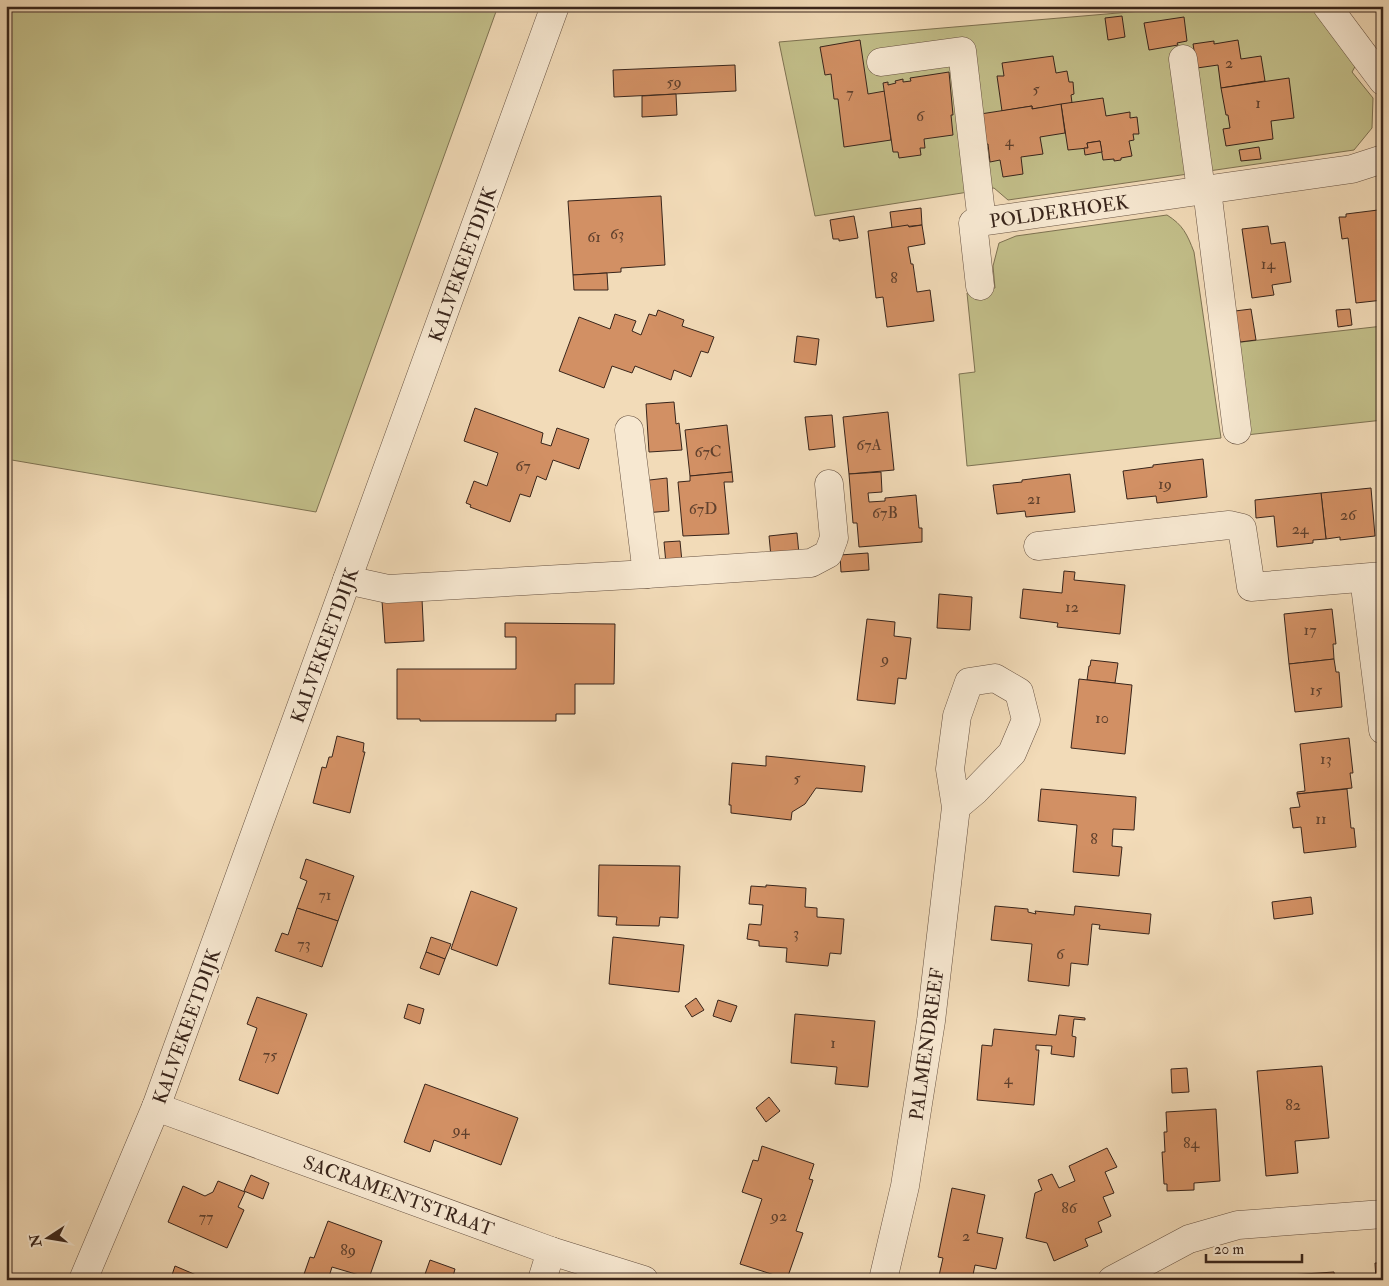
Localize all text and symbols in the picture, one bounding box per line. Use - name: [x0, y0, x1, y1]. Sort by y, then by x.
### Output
- house number: 2: [1225, 53, 1233, 73]
- house number: 59: [666, 72, 682, 92]
- house number: 5: [1032, 79, 1040, 99]
- house number: 7: [846, 83, 854, 103]
- house number: 1: [1255, 93, 1261, 113]
- house number: 6: [916, 106, 925, 126]
- house number: 4: [1005, 131, 1015, 151]
- street label: KALVEKEETDIJK: [424, 183, 502, 345]
- street label: POLDERHOEK: [988, 190, 1131, 234]
- house number: 63: [610, 224, 624, 244]
- house number: 61: [587, 227, 601, 247]
- house number: 14: [1261, 254, 1277, 274]
- house number: 8: [890, 268, 898, 288]
- house number: 67A: [856, 435, 882, 455]
- house number: 67C: [694, 442, 722, 462]
- house number: 67: [515, 456, 531, 476]
- house number: 19: [1158, 474, 1172, 494]
- house number: 21: [1027, 489, 1041, 509]
- house number: 67D: [689, 499, 717, 519]
- house number: 67B: [872, 503, 898, 523]
- house number: 26: [1340, 505, 1357, 525]
- house number: 24: [1292, 519, 1310, 539]
- street label: KALVEKEETDIJK: [286, 564, 364, 726]
- house number: 12: [1065, 597, 1079, 617]
- house number: 17: [1303, 620, 1317, 640]
- house number: 9: [880, 649, 889, 669]
- house number: 15: [1310, 680, 1322, 700]
- house number: 10: [1095, 708, 1109, 728]
- house number: 13: [1320, 749, 1332, 769]
- house number: 5: [793, 768, 801, 788]
- house number: 11: [1315, 809, 1327, 829]
- house number: 8: [1090, 829, 1098, 849]
- house number: 71: [318, 885, 332, 905]
- house number: 3: [793, 923, 799, 943]
- house number: 73: [297, 934, 311, 954]
- house number: 6: [1056, 944, 1065, 964]
- street label: KALVEKEETDIJK: [148, 945, 226, 1107]
- street label: PALMENDREEF: [904, 966, 950, 1122]
- house number: 1: [830, 1033, 836, 1053]
- house number: 75: [263, 1045, 277, 1065]
- house number: 4: [1004, 1069, 1014, 1089]
- house number: 82: [1285, 1095, 1301, 1115]
- house number: 94: [452, 1120, 471, 1140]
- house number: 84: [1183, 1133, 1200, 1153]
- street label: SACRAMENTSTRAAT: [300, 1150, 497, 1242]
- house number: 86: [1061, 1198, 1078, 1218]
- house number: 92: [770, 1206, 787, 1226]
- house number: 77: [199, 1207, 214, 1227]
- north arrow: [22, 1214, 72, 1264]
- house number: 2: [962, 1226, 970, 1246]
- scale bar: [1206, 1231, 1303, 1263]
- text: N: [26, 1232, 46, 1249]
- house number: 89: [340, 1240, 356, 1260]
- text: 20 m: [1214, 1240, 1244, 1259]

